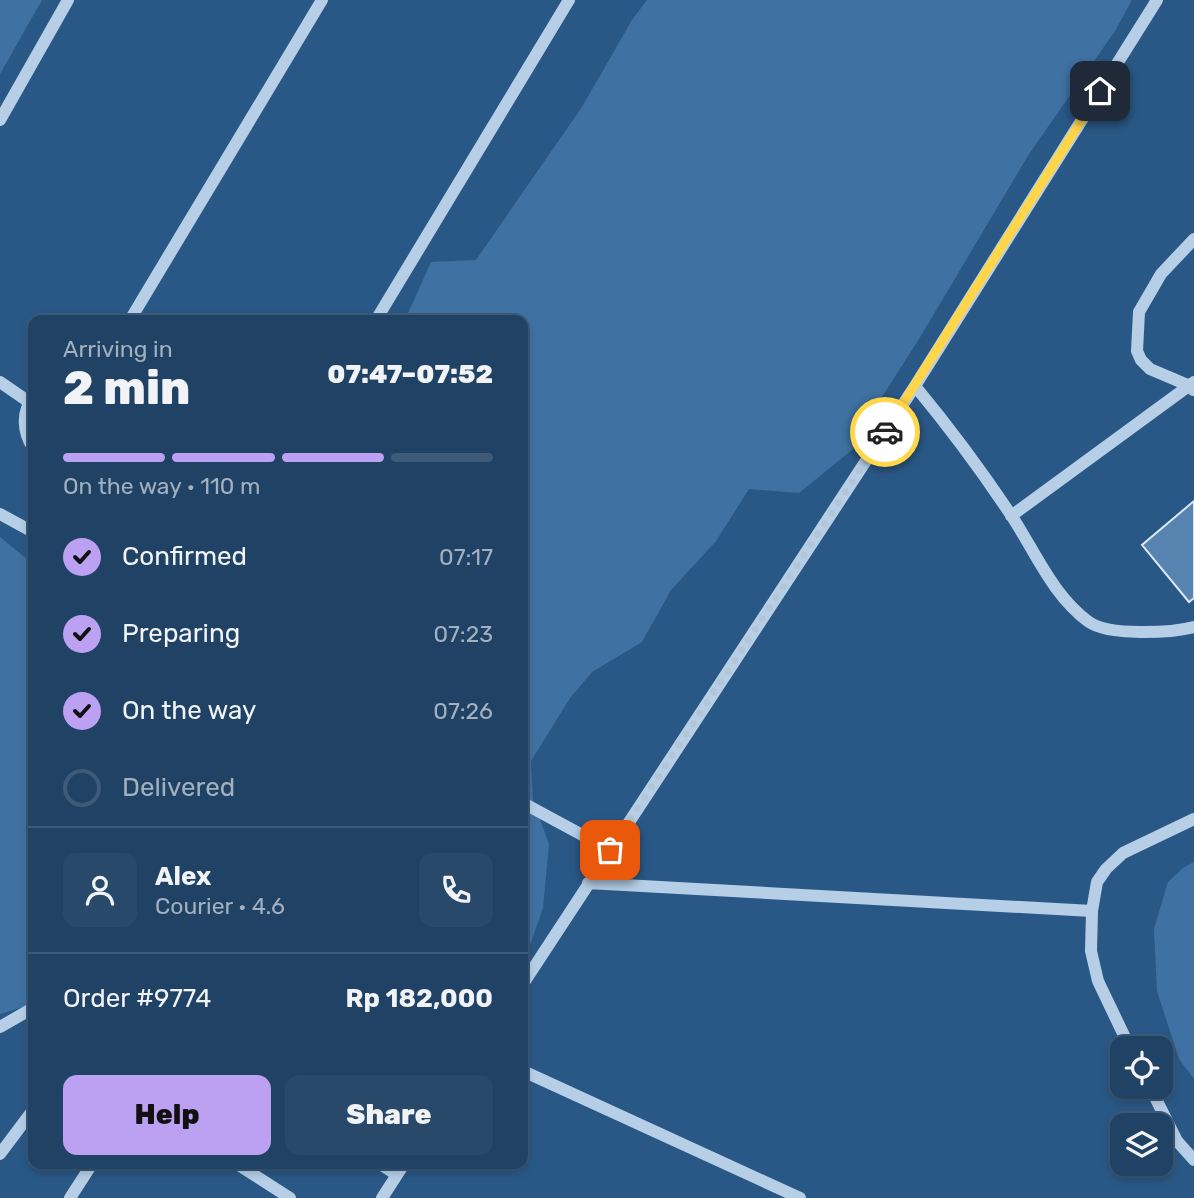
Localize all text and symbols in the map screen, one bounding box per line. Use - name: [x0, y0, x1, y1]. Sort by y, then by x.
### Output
- pin: [1070, 61, 1130, 121]
- icon: home: [1081, 72, 1119, 110]
- text: Arriving in: [63, 335, 173, 363]
- text: 07:47–07:52: [327, 359, 493, 390]
- text: 2 min: [63, 361, 190, 416]
- courier: [850, 397, 920, 467]
- icon: car: [866, 413, 904, 451]
- text: On the way · 110 m: [63, 472, 261, 500]
- icon: check: [63, 538, 101, 576]
- text: Confirmed: [122, 541, 247, 572]
- text: 07:17: [439, 543, 493, 571]
- icon: check: [63, 615, 101, 653]
- text: Preparing: [122, 618, 240, 649]
- text: 07:23: [433, 620, 493, 648]
- icon: check: [63, 692, 101, 730]
- text: On the way: [122, 695, 256, 726]
- text: 07:26: [433, 697, 493, 725]
- text: Delivered: [122, 772, 235, 803]
- pin: [580, 820, 640, 880]
- icon: bag: [591, 831, 629, 869]
- button: person: [63, 853, 137, 927]
- button: phone: [419, 853, 493, 927]
- text: Alex: [155, 861, 211, 892]
- text: Courier · 4.6: [155, 892, 285, 920]
- text: Order #9774: [63, 983, 211, 1014]
- text: Rp 182,000: [346, 983, 493, 1014]
- map controls: [1110, 1036, 1173, 1176]
- button: locate: [1110, 1036, 1173, 1099]
- button: Help: [63, 1075, 271, 1155]
- button: Share: [285, 1075, 493, 1155]
- button: layers: [1110, 1113, 1173, 1176]

